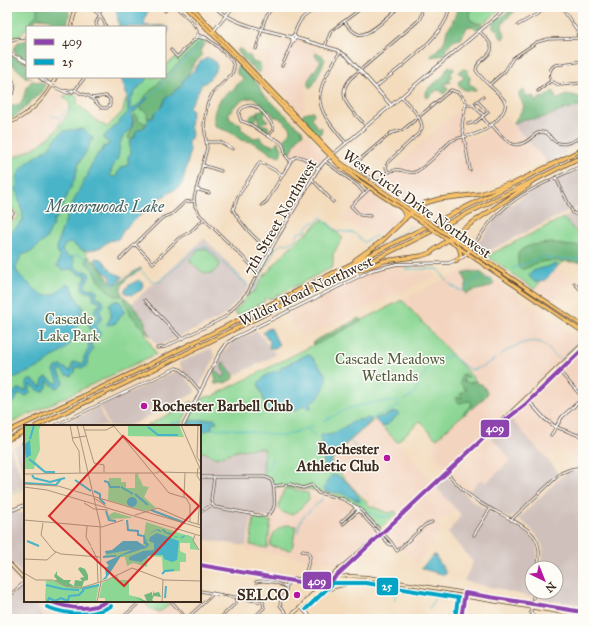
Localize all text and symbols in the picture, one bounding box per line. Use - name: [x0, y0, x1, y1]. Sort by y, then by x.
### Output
- legend: [26, 26, 166, 78]
- text: 409: [62, 35, 82, 49]
- text: 25: [62, 55, 74, 69]
- street label: West Circle Drive Northwest: [339, 146, 495, 263]
- street label: 7th Street Northwest: [239, 155, 321, 278]
- water label: Manorwoods Lake: [44, 197, 165, 216]
- street label: Wilder Road Northwest: [236, 252, 377, 330]
- park label: Cascade Lake Park: [39, 310, 99, 345]
- park label: Cascade Meadows Wetlands: [335, 350, 445, 385]
- place label: Rochester Barbell Club: [152, 397, 294, 415]
- marker: Rochester Barbell Club: [139, 401, 149, 411]
- line badge: 409: [480, 419, 510, 438]
- text: 409: [486, 422, 504, 436]
- inset map: [24, 425, 201, 602]
- place label: Rochester Athletic Club: [296, 440, 380, 475]
- marker: Rochester Athletic Club: [382, 453, 392, 463]
- north arrow: [524, 560, 564, 600]
- line badge: 409: [302, 571, 332, 590]
- text: 409: [308, 575, 326, 589]
- line badge: 25: [376, 577, 399, 596]
- text: N: [542, 579, 558, 595]
- text: 25: [382, 580, 393, 593]
- place label: SELCO: [237, 586, 289, 604]
- marker: SELCO: [292, 590, 302, 600]

